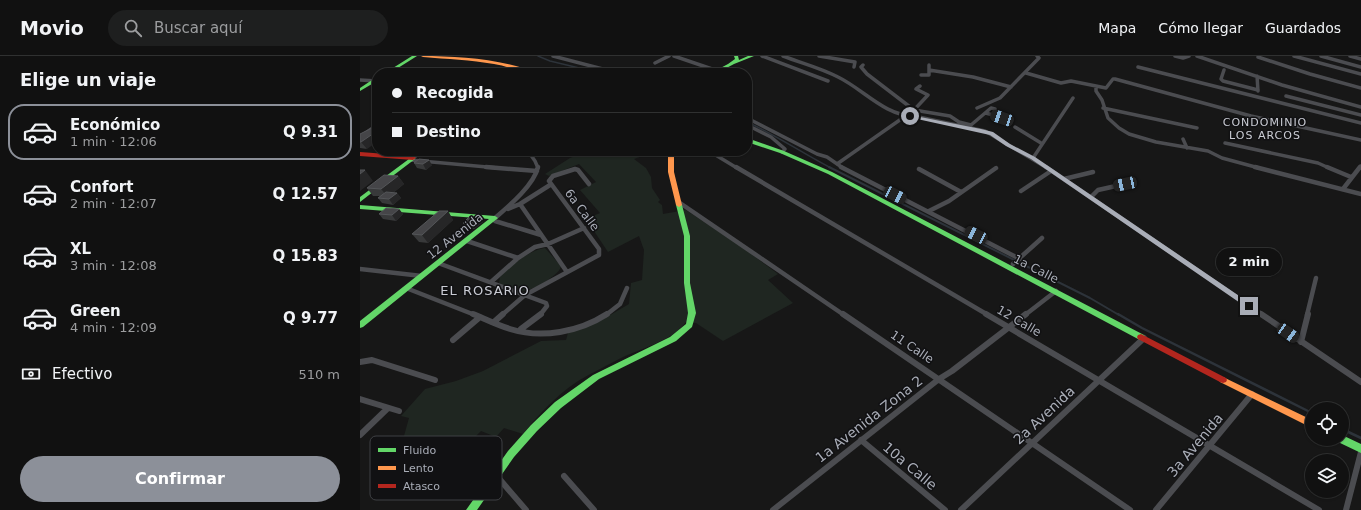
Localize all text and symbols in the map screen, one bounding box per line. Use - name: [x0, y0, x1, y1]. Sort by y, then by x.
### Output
- search box: [108, 10, 388, 46]
- text: Movio: [20, 17, 84, 39]
- icon: search: [122, 17, 144, 39]
- text: Buscar aquí: [154, 19, 242, 37]
- text: Mapa: [1098, 20, 1136, 36]
- text: Cómo llegar: [1158, 20, 1243, 36]
- text: Guardados: [1265, 20, 1341, 36]
- text: Elige un viaje: [20, 69, 156, 90]
- text: Recogida: [416, 84, 494, 102]
- route start: [901, 107, 919, 125]
- car: [989, 108, 1015, 128]
- icon: car: [22, 114, 58, 150]
- text: Económico: [70, 116, 160, 134]
- district label: CONDOMINIO LOS ARCOS: [1223, 116, 1307, 142]
- text: Q 9.31: [283, 123, 338, 141]
- text: Destino: [416, 123, 481, 141]
- text: 1 min · 12:06: [70, 134, 157, 149]
- icon: car: [22, 176, 58, 212]
- car: [1112, 176, 1138, 192]
- text: Confort: [70, 178, 133, 196]
- car: [882, 184, 908, 206]
- text: Q 12.57: [273, 185, 338, 203]
- street label: 6a Calle: [562, 186, 602, 234]
- text: 2 min · 12:07: [70, 196, 157, 211]
- street label: 12 Avenida: [424, 210, 486, 262]
- car: [963, 224, 989, 246]
- icon: car: [22, 238, 58, 274]
- text: XL: [70, 240, 91, 258]
- text: Q 15.83: [273, 247, 338, 265]
- callout: 2 min: [1216, 248, 1282, 276]
- street label: 1a Calle: [1011, 252, 1061, 286]
- text: 2 min: [1229, 254, 1269, 269]
- text: 3 min · 12:08: [70, 258, 157, 273]
- district label: EL ROSARIO: [440, 283, 530, 298]
- route end: [1240, 297, 1258, 315]
- icon: car: [22, 300, 58, 336]
- text: Green: [70, 302, 121, 320]
- street label: 12 Calle: [994, 303, 1044, 339]
- text: Q 9.77: [283, 309, 338, 327]
- text: 4 min · 12:09: [70, 320, 157, 335]
- car: [1275, 321, 1301, 345]
- street label: 11 Calle: [888, 328, 936, 366]
- icon: cash: [20, 363, 42, 385]
- text: Efectivo: [52, 365, 112, 383]
- text: 510 m: [298, 367, 340, 382]
- street label: 1a Avenida Zona 2: [812, 372, 926, 466]
- street label: 2a Avenida: [1010, 383, 1078, 447]
- map controls: [1305, 402, 1349, 498]
- button: locate: [1305, 402, 1349, 446]
- street label: 3a Avenida: [1164, 410, 1226, 480]
- legend: [370, 436, 502, 500]
- street label: 10a Calle: [880, 439, 940, 493]
- text: Fluido: [403, 444, 436, 457]
- button: layers: [1305, 454, 1349, 498]
- button: Confirmar: [20, 456, 340, 502]
- text: Lento: [403, 462, 434, 475]
- text: Atasco: [403, 480, 440, 493]

